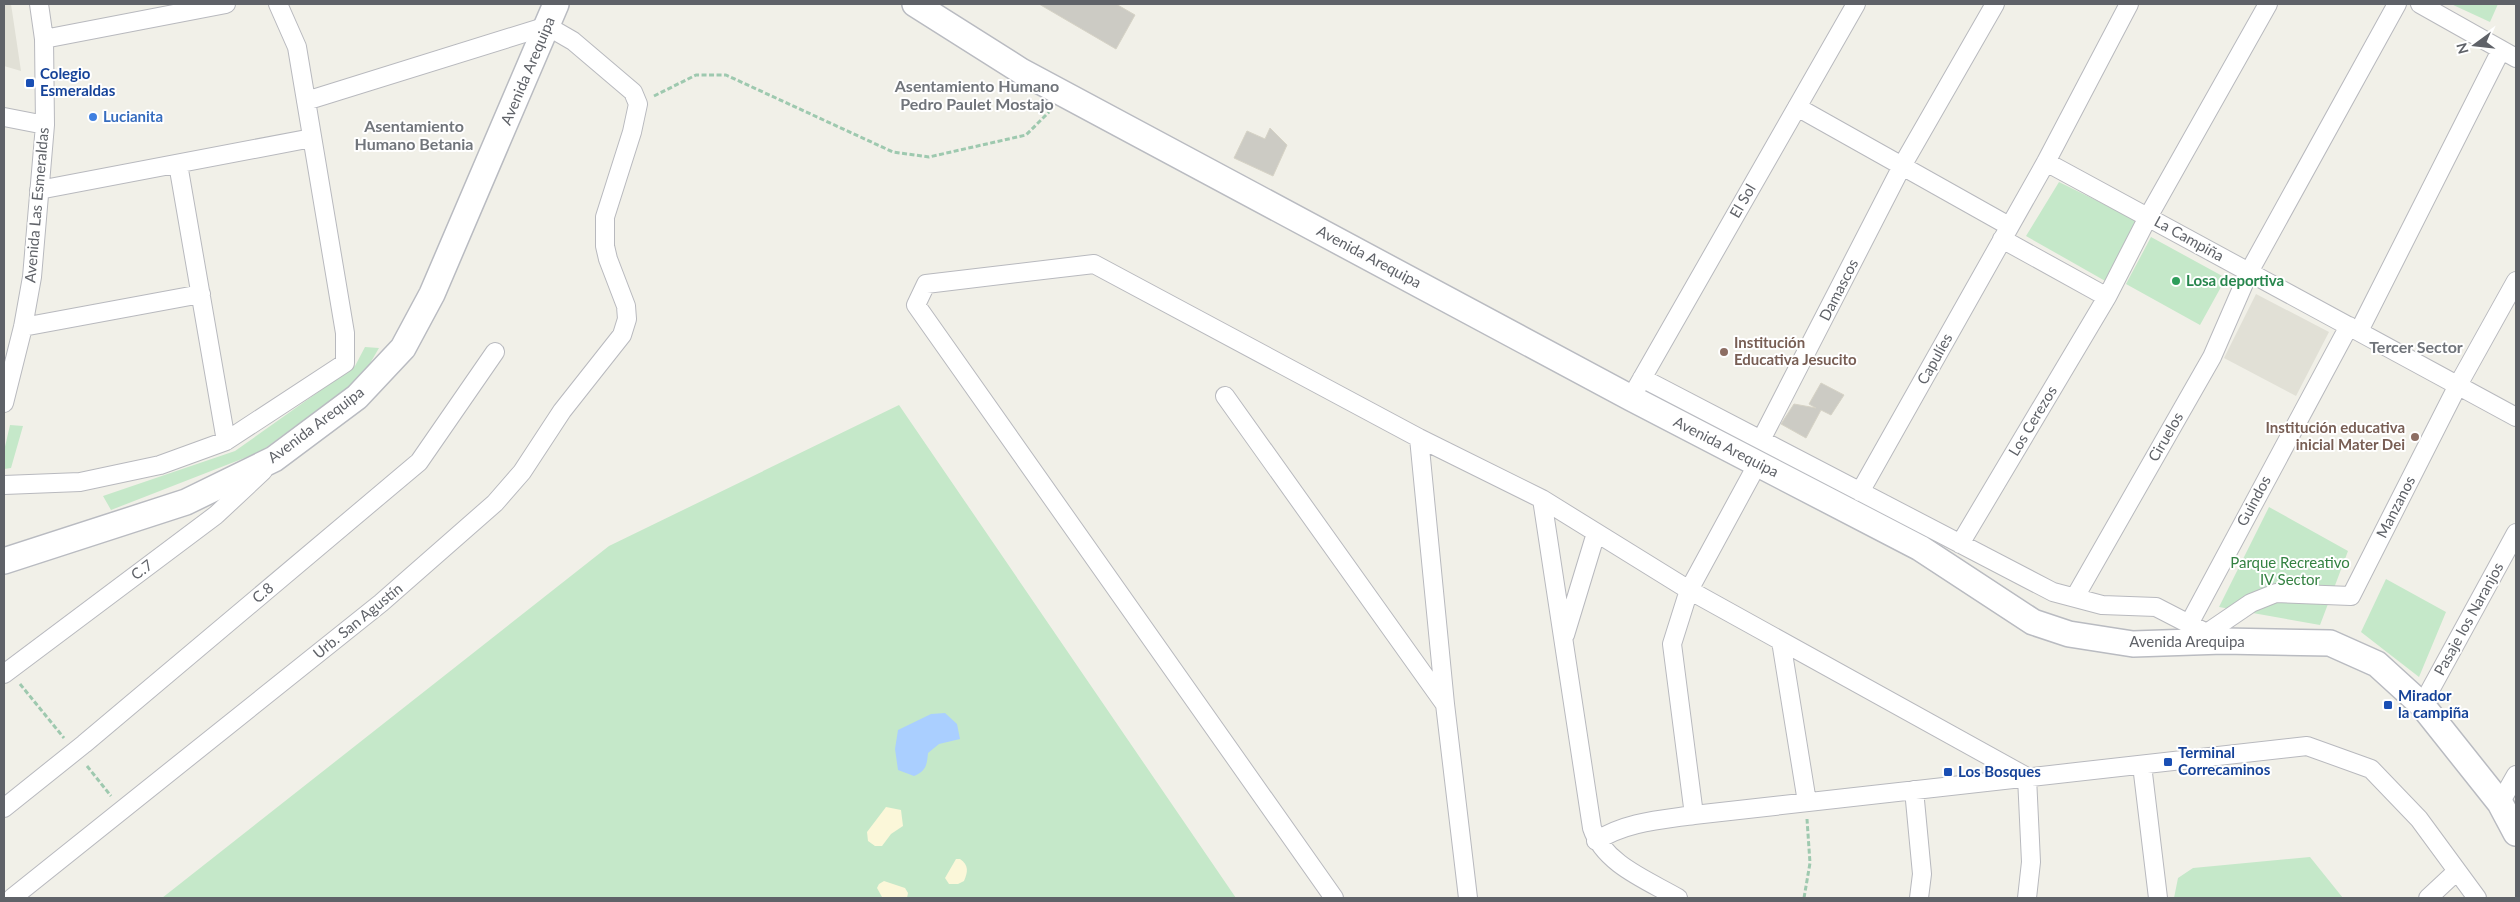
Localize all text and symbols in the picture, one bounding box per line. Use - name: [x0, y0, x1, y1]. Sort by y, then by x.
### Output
- street label: Avenida Arequipa: [496, 14, 558, 127]
- north arrow: [2450, 20, 2500, 70]
- text: N: [2452, 41, 2472, 56]
- place label: Colegio Esmeraldas: [40, 64, 116, 99]
- district label: Asentamiento Humano Pedro Paulet Mostajo: [894, 76, 1059, 113]
- marker: Colegio Esmeraldas: [24, 77, 36, 89]
- place label: Lucianita: [103, 107, 163, 125]
- marker: Lucianita: [87, 111, 99, 123]
- district label: Asentamiento Humano Betania: [355, 116, 474, 153]
- street label: Avenida Las Esmeraldas: [20, 126, 52, 283]
- street label: El Sol: [1725, 180, 1759, 221]
- street label: La Campiña: [2152, 212, 2227, 265]
- street label: Avenida Arequipa: [1314, 221, 1425, 291]
- street label: Damascos: [1815, 256, 1861, 323]
- place label: Losa deportiva: [2186, 271, 2284, 289]
- marker: Losa deportiva: [2170, 275, 2182, 287]
- street label: Capulíes: [1913, 330, 1956, 387]
- place label: Institución Educativa Jesucito: [1734, 333, 1857, 368]
- district label: Tercer Sector: [2369, 337, 2463, 356]
- marker: Institución Educativa Jesucito: [1718, 346, 1730, 358]
- street label: Avenida Arequipa: [264, 382, 367, 466]
- street label: Los Cerezos: [2004, 382, 2060, 459]
- street label: Ciruelos: [2144, 409, 2186, 464]
- street label: Avenida Arequipa: [1671, 412, 1782, 480]
- place label: Institución educativa inicial Mater Dei: [2265, 418, 2405, 453]
- marker: Institución educativa inicial Mater Dei: [2409, 431, 2421, 443]
- street label: Guindos: [2232, 472, 2274, 529]
- street label: Manzanos: [2372, 473, 2418, 541]
- park label: Parque Recreativo IV Sector: [2230, 553, 2350, 588]
- street label: C.7: [127, 555, 156, 583]
- street label: Pasaje los Naranjos: [2430, 559, 2507, 678]
- street label: C.8: [248, 578, 277, 606]
- street label: Urb. San Agustín: [309, 579, 406, 662]
- street label: Avenida Arequipa: [2129, 632, 2245, 650]
- place label: Mirador la campiña: [2398, 686, 2469, 721]
- marker: Mirador la campiña: [2382, 699, 2394, 711]
- place label: Terminal Correcaminos: [2178, 743, 2271, 778]
- marker: Terminal Correcaminos: [2162, 756, 2174, 768]
- place label: Los Bosques: [1958, 762, 2041, 780]
- marker: Los Bosques: [1942, 766, 1954, 778]

